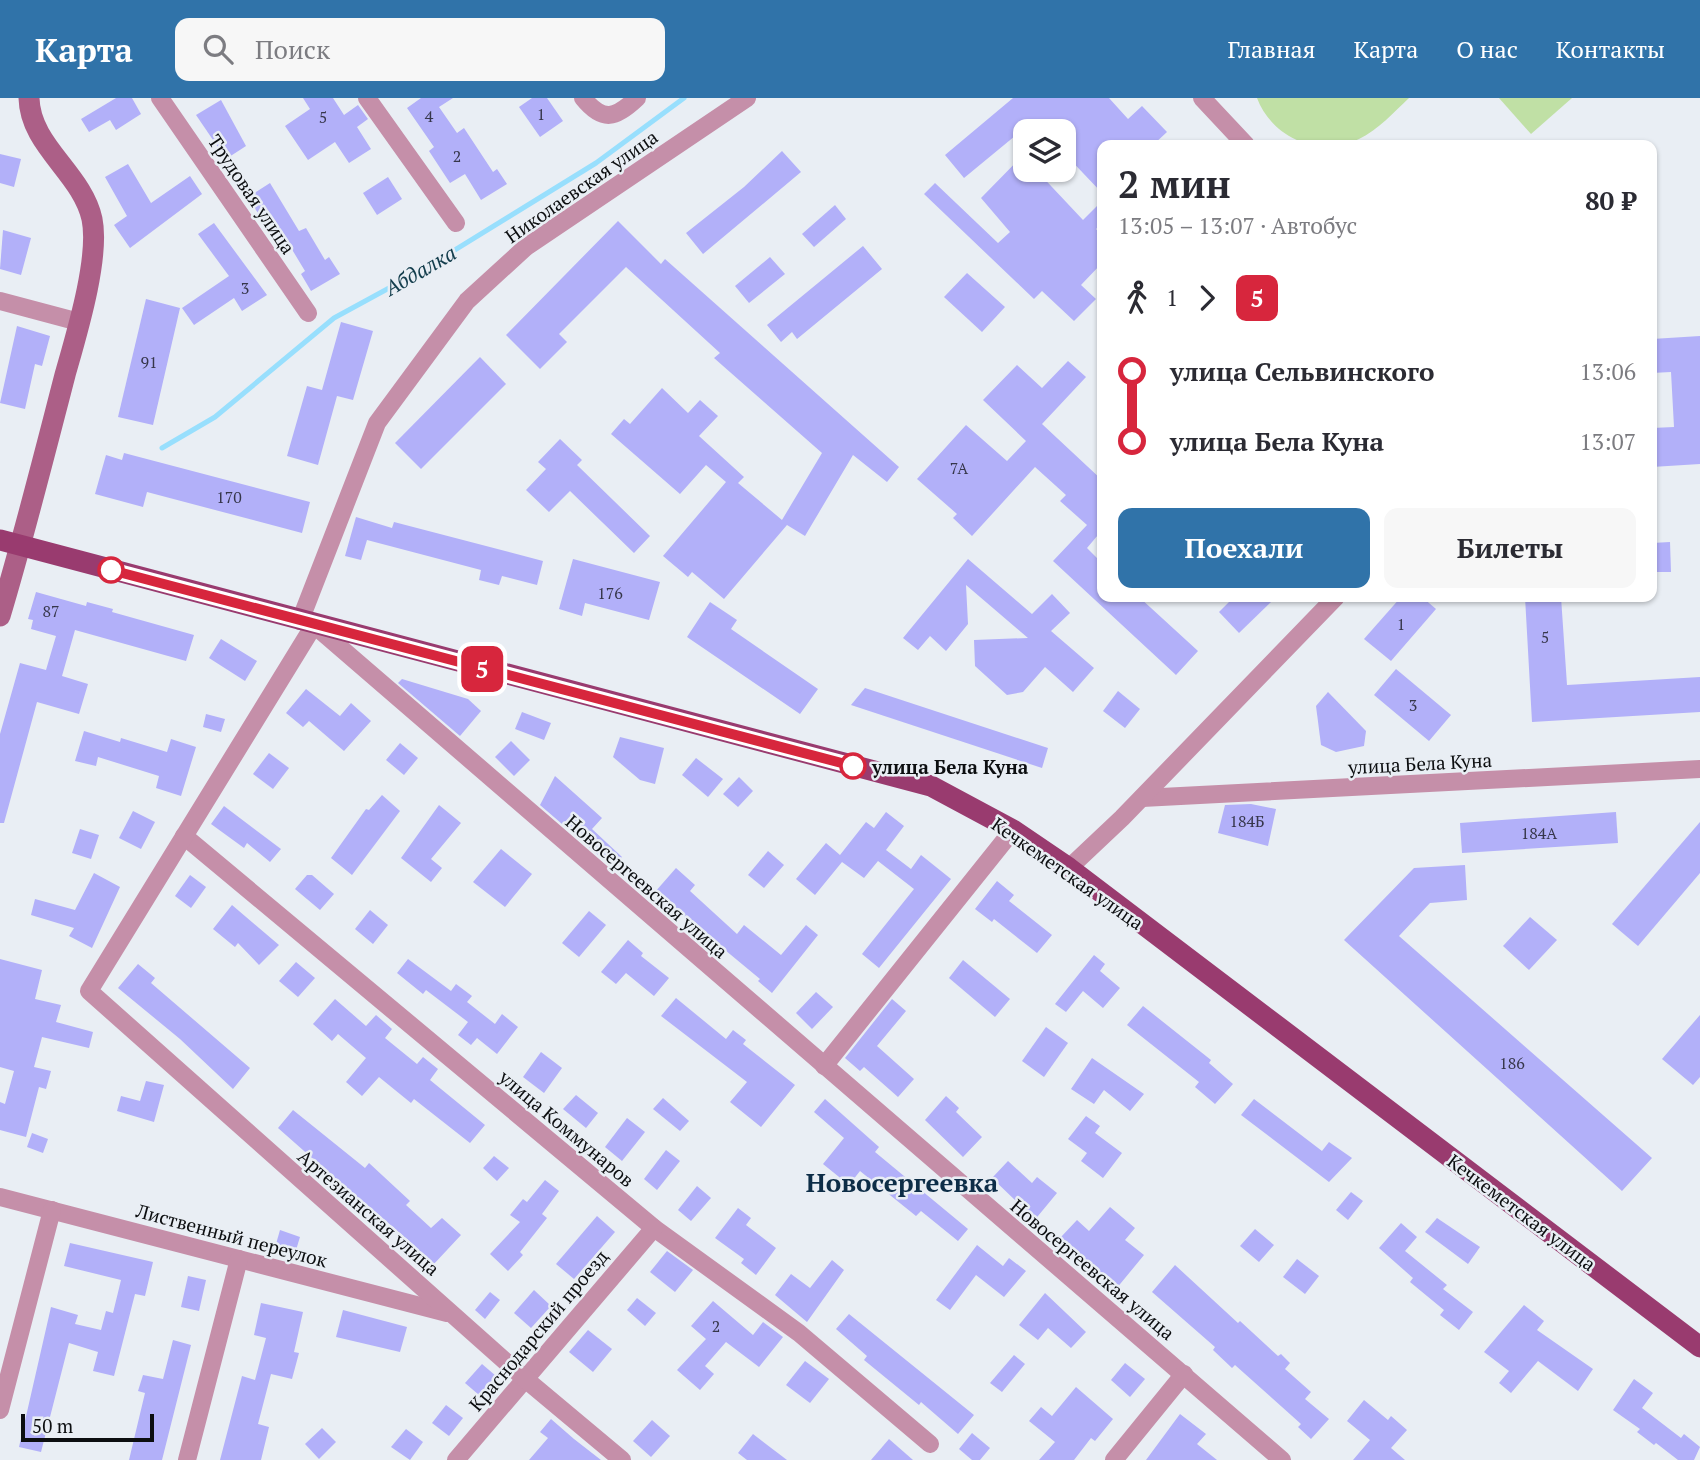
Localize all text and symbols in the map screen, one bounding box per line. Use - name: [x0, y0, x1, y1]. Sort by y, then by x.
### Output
- search box: [175, 18, 665, 81]
- text: Карта: [35, 28, 133, 71]
- icon: search: [199, 30, 237, 68]
- text: Поиск: [255, 32, 330, 66]
- text: Главная: [1227, 33, 1315, 65]
- text: Карта: [1353, 33, 1418, 65]
- text: О нас: [1456, 33, 1518, 65]
- text: Контакты: [1556, 33, 1665, 65]
- house number: 1: [537, 103, 545, 125]
- house number: 4: [425, 105, 434, 127]
- house number: 5: [319, 106, 327, 128]
- map controls: [1013, 119, 1076, 182]
- button: layers: [1013, 119, 1076, 182]
- street label: Николаевская улица: [500, 124, 663, 248]
- street label: Трудовая улица: [203, 129, 301, 259]
- house number: 2: [453, 145, 461, 167]
- text: 2 мин: [1118, 159, 1231, 209]
- text: 80 ₽: [1585, 183, 1636, 217]
- text: 13:05 – 13:07 · Автобус: [1118, 210, 1357, 241]
- water label: Абдалка: [377, 238, 461, 303]
- house number: 3: [241, 277, 249, 299]
- icon: walk: [1118, 279, 1156, 317]
- icon: forward: [1188, 279, 1226, 317]
- text: 1: [1166, 282, 1178, 313]
- text: 5: [1250, 282, 1264, 314]
- house number: 91: [140, 351, 158, 373]
- text: улица Сельвинского: [1170, 354, 1434, 388]
- text: 13:06: [1579, 356, 1636, 387]
- text: улица Бела Куна: [1170, 424, 1384, 458]
- text: 13:07: [1579, 426, 1636, 457]
- house number: 7А: [950, 457, 968, 479]
- house number: 170: [216, 486, 242, 508]
- button: Поехали: [1118, 508, 1370, 588]
- button: Билеты: [1384, 508, 1636, 588]
- unlabelled marker: [98, 557, 124, 583]
- house number: 176: [597, 582, 623, 604]
- house number: 87: [42, 600, 60, 622]
- house number: 1: [1397, 613, 1405, 635]
- house number: 5: [1541, 626, 1549, 648]
- line badge: 5: [459, 646, 505, 692]
- text: 5: [475, 653, 489, 685]
- house number: 3: [1409, 694, 1417, 716]
- street label: улица Бела Куна: [1346, 747, 1493, 779]
- marker: улица Бела Куна: [840, 753, 866, 779]
- place label: улица Бела Куна: [871, 754, 1029, 779]
- street label: Новосергеевская улица: [561, 809, 734, 964]
- house number: 184Б: [1229, 810, 1265, 832]
- street label: Кечкеметская улица: [987, 811, 1149, 935]
- house number: 184А: [1521, 822, 1557, 844]
- house number: 186: [1499, 1052, 1525, 1074]
- street label: улица Коммунаров: [493, 1063, 640, 1192]
- street label: Артезианская улица: [293, 1144, 445, 1281]
- street label: Кечкеметская улица: [1443, 1148, 1602, 1276]
- district label: Новосергеевка: [806, 1165, 999, 1199]
- street label: Новосергеевская улица: [1006, 1193, 1181, 1345]
- street label: Лиственный переулок: [133, 1197, 331, 1273]
- street label: Краснодарский проезд: [463, 1244, 613, 1416]
- house number: 2: [712, 1315, 720, 1337]
- scale bar: [21, 1411, 154, 1443]
- text: 50 m: [32, 1413, 73, 1438]

